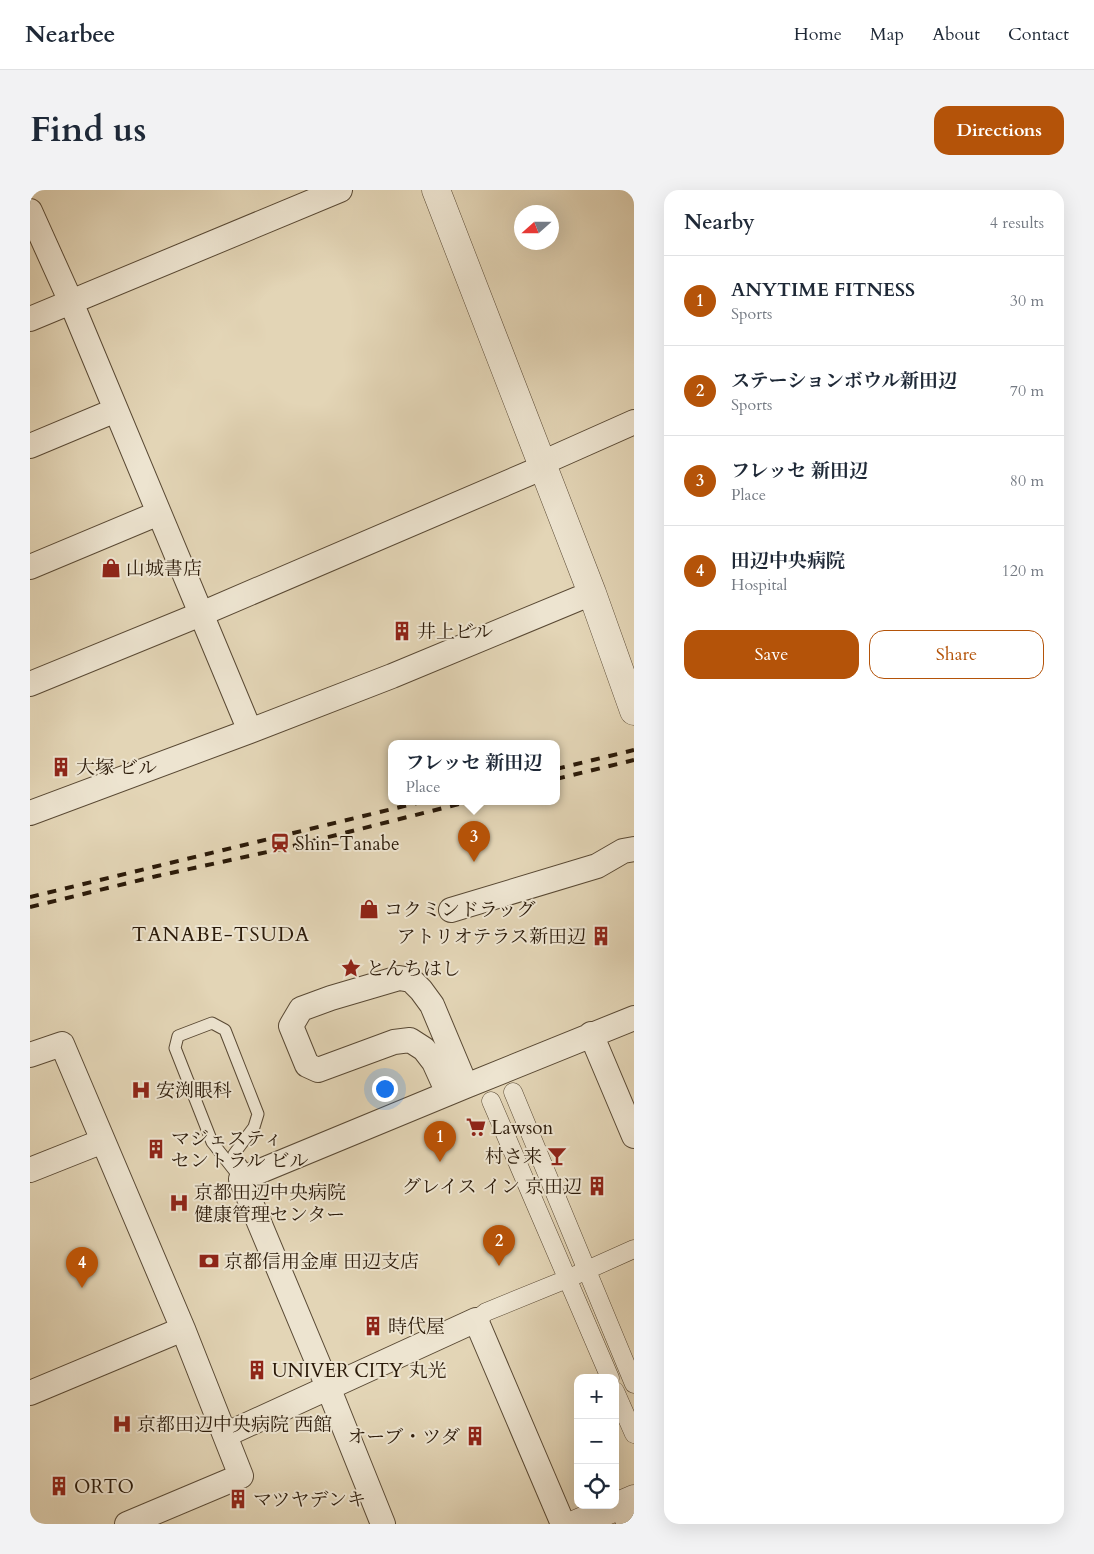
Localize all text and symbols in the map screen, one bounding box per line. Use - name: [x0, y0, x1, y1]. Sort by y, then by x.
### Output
- text: Nearbee: [25, 18, 115, 51]
- text: Home: [794, 22, 842, 47]
- text: Map: [870, 22, 904, 47]
- text: About: [932, 22, 980, 47]
- text: Contact: [1008, 22, 1069, 47]
- text: Find us: [30, 106, 146, 154]
- button: Directions: [934, 106, 1064, 155]
- north arrow: [514, 205, 559, 250]
- text: Nearby: [684, 208, 755, 237]
- text: 4 results: [990, 212, 1044, 234]
- text: ANYTIME FITNESS: [731, 277, 915, 303]
- text: 1: [696, 290, 704, 312]
- text: 30 m: [1010, 290, 1044, 312]
- text: Sports: [731, 303, 772, 325]
- text: ステーションボウル新田辺: [731, 368, 957, 394]
- text: 2: [696, 380, 704, 402]
- text: 70 m: [1010, 380, 1044, 402]
- text: Sports: [731, 394, 772, 416]
- text: フレッセ 新田辺: [731, 458, 868, 484]
- text: 3: [696, 470, 704, 492]
- text: 80 m: [1010, 470, 1044, 492]
- text: Place: [731, 484, 766, 506]
- text: 田辺中央病院: [731, 548, 845, 574]
- place label: 山城書店: [126, 556, 202, 582]
- shop icon: 山城書店: [100, 557, 122, 579]
- text: 4: [696, 560, 704, 582]
- text: 120 m: [1002, 560, 1044, 582]
- text: Hospital: [731, 574, 787, 596]
- place label: 井上ビル: [417, 619, 493, 645]
- building icon: 井上ビル: [391, 620, 413, 642]
- button: Save: [684, 630, 859, 679]
- button: Share: [869, 630, 1044, 679]
- popup: [388, 740, 560, 805]
- text: フレッセ 新田辺: [405, 750, 543, 776]
- place label: 大塚 ビル: [76, 755, 157, 781]
- building icon: 大塚 ビル: [50, 756, 72, 778]
- text: Place: [405, 776, 440, 798]
- pin: 3: [458, 821, 490, 862]
- place label: Shin-Tanabe: [295, 831, 400, 857]
- station icon: Shin-Tanabe: [269, 832, 291, 854]
- place label: コクミンドラッグ: [384, 897, 536, 923]
- shop icon: コクミンドラッグ: [358, 898, 380, 920]
- district label: TANABE-TSUDA: [132, 921, 310, 948]
- place label: アトリオテラス新田辺: [397, 924, 586, 950]
- building icon: アトリオテラス新田辺: [590, 925, 612, 947]
- place label: とんちはし: [366, 956, 461, 982]
- place icon: とんちはし: [340, 957, 362, 979]
- your location: [372, 1076, 398, 1102]
- place label: 安渕眼科: [156, 1078, 232, 1104]
- hospital icon: 安渕眼科: [130, 1079, 152, 1101]
- place label: Lawson: [491, 1115, 554, 1141]
- supermarket icon: Lawson: [465, 1116, 487, 1138]
- pin: 1: [424, 1121, 456, 1162]
- place label: マジェスティ セントラル ビル: [171, 1126, 309, 1174]
- building icon: マジェスティ セントラル ビル: [145, 1138, 167, 1160]
- place label: 村さ来: [485, 1144, 542, 1170]
- bar icon: 村さ来: [546, 1145, 568, 1167]
- place label: グレイス イン 京田辺: [402, 1174, 582, 1200]
- building icon: グレイス イン 京田辺: [586, 1175, 608, 1197]
- place label: 京都田辺中央病院 健康管理センター: [194, 1180, 346, 1228]
- hospital icon: 京都田辺中央病院 健康管理センター: [168, 1192, 190, 1214]
- pin: 2: [483, 1225, 515, 1266]
- pin: 4: [66, 1247, 98, 1288]
- place label: 京都信用金庫 田辺支店: [224, 1249, 419, 1275]
- bank icon: 京都信用金庫 田辺支店: [198, 1250, 220, 1272]
- place label: 時代屋: [388, 1314, 445, 1340]
- building icon: 時代屋: [362, 1315, 384, 1337]
- place label: UNIVER CITY 丸光: [272, 1358, 446, 1384]
- building icon: UNIVER CITY 丸光: [246, 1359, 268, 1381]
- map controls: [574, 1374, 619, 1509]
- button: +: [574, 1374, 619, 1419]
- place label: 京都田辺中央病院 西館: [137, 1412, 332, 1438]
- hospital icon: 京都田辺中央病院 西館: [111, 1413, 133, 1435]
- button: −: [574, 1419, 619, 1464]
- place label: オーブ・ツダ: [347, 1424, 460, 1450]
- building icon: オーブ・ツダ: [464, 1425, 486, 1447]
- button: locate: [574, 1464, 619, 1509]
- place label: ORTO: [74, 1474, 134, 1500]
- building icon: ORTO: [48, 1475, 70, 1497]
- place label: マツヤデンキ: [253, 1487, 366, 1513]
- building icon: マツヤデンキ: [227, 1488, 249, 1510]

